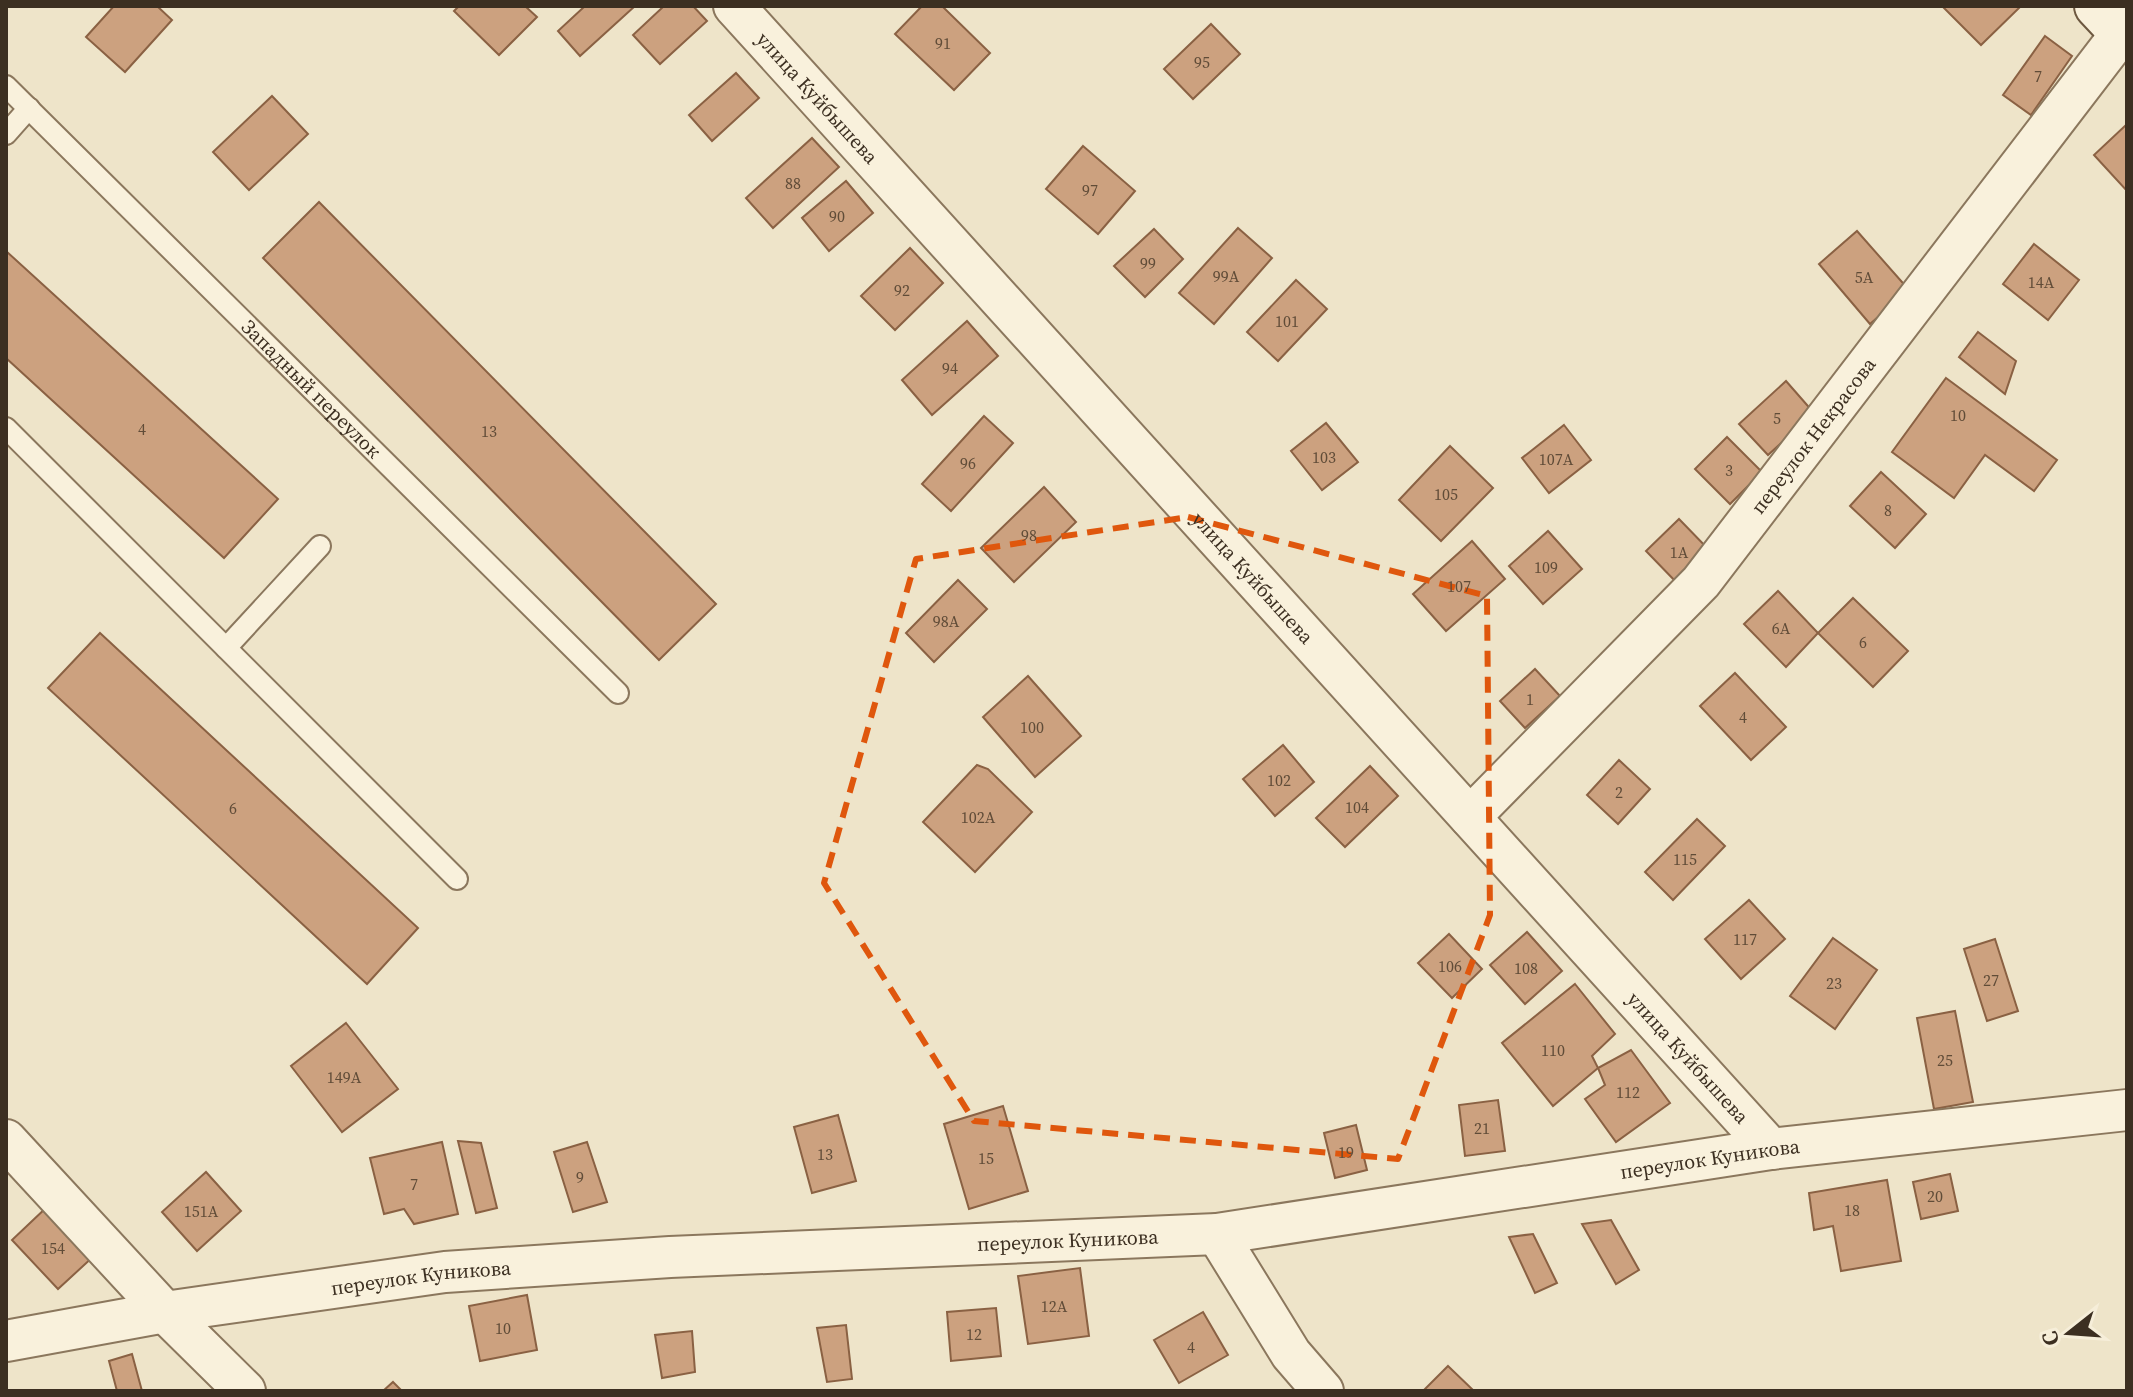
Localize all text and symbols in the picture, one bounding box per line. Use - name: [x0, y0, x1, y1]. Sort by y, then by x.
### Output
- street label: улица Куйбышева: [750, 26, 885, 171]
- house number: 91: [935, 32, 951, 54]
- house number: 95: [1194, 51, 1210, 73]
- house number: 7: [2034, 65, 2042, 87]
- house number: 88: [785, 172, 801, 194]
- house number: 97: [1082, 179, 1098, 201]
- house number: 90: [829, 205, 845, 227]
- house number: 99: [1140, 252, 1156, 274]
- house number: 99А: [1213, 265, 1240, 287]
- house number: 5А: [1855, 266, 1874, 288]
- house number: 14А: [2028, 271, 2055, 293]
- house number: 92: [894, 279, 910, 301]
- house number: 101: [1275, 310, 1299, 332]
- street label: Западный переулок: [235, 313, 388, 465]
- street label: переулок Некрасова: [1744, 351, 1883, 520]
- house number: 94: [942, 357, 958, 379]
- house number: 10: [1950, 404, 1966, 426]
- house number: 5: [1773, 407, 1781, 429]
- house number: 4: [138, 418, 146, 440]
- house number: 13: [481, 420, 497, 442]
- house number: 103: [1312, 446, 1336, 468]
- house number: 107А: [1539, 448, 1574, 470]
- house number: 96: [960, 452, 976, 474]
- house number: 3: [1725, 459, 1733, 481]
- house number: 105: [1434, 483, 1458, 505]
- house number: 8: [1884, 499, 1892, 521]
- street label: улица Куйбышева: [1185, 506, 1321, 651]
- house number: 98: [1021, 524, 1037, 546]
- house number: 1А: [1670, 541, 1689, 563]
- house number: 109: [1534, 556, 1558, 578]
- house number: 107: [1447, 575, 1471, 597]
- house number: 98А: [933, 610, 960, 632]
- house number: 6А: [1772, 617, 1791, 639]
- house number: 6: [1859, 631, 1867, 653]
- house number: 1: [1526, 688, 1534, 710]
- house number: 4: [1739, 706, 1747, 728]
- house number: 100: [1020, 716, 1044, 738]
- house number: 102: [1267, 769, 1291, 791]
- house number: 2: [1615, 781, 1623, 803]
- house number: 104: [1345, 796, 1369, 818]
- house number: 6: [229, 797, 237, 819]
- house number: 102А: [961, 806, 996, 828]
- house number: 115: [1673, 848, 1697, 870]
- house number: 117: [1733, 928, 1757, 950]
- house number: 106: [1438, 955, 1462, 977]
- house number: 108: [1514, 957, 1538, 979]
- house number: 27: [1983, 969, 1999, 991]
- house number: 23: [1826, 972, 1842, 994]
- street label: улица Куйбышева: [1621, 985, 1756, 1130]
- house number: 110: [1541, 1039, 1565, 1061]
- house number: 25: [1937, 1049, 1953, 1071]
- house number: 149А: [327, 1066, 362, 1088]
- house number: 112: [1616, 1081, 1640, 1103]
- house number: 21: [1474, 1117, 1490, 1139]
- street label: переулок Куникова: [1618, 1132, 1802, 1186]
- house number: 19: [1338, 1141, 1354, 1163]
- house number: 13: [817, 1143, 833, 1165]
- house number: 15: [978, 1147, 994, 1169]
- house number: 9: [576, 1166, 584, 1188]
- house number: 7: [410, 1173, 418, 1195]
- house number: 20: [1927, 1185, 1943, 1207]
- house number: 18: [1844, 1199, 1860, 1221]
- house number: 151А: [184, 1200, 219, 1222]
- street label: переулок Куникова: [976, 1222, 1160, 1258]
- house number: 154: [41, 1237, 65, 1259]
- street label: переулок Куникова: [329, 1254, 513, 1302]
- north arrow: [2029, 1293, 2109, 1373]
- house number: 12А: [1041, 1295, 1068, 1317]
- house number: 10: [495, 1317, 511, 1339]
- house number: 12: [966, 1323, 982, 1345]
- text: С: [2033, 1328, 2066, 1350]
- house number: 4: [1187, 1336, 1195, 1358]

